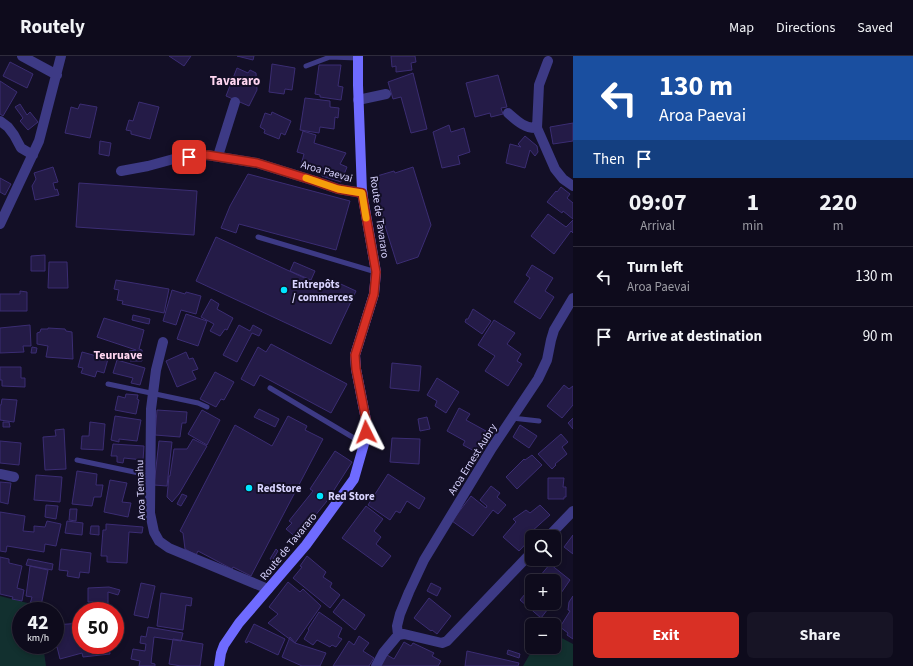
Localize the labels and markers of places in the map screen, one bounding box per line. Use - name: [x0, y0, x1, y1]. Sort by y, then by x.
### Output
- pin: [172, 140, 206, 174]
- place label: Entrepôts / commerces: [292, 277, 353, 305]
- marker: Entrepôts / commerces: [279, 285, 289, 295]
- place label: RedStore: [257, 481, 302, 496]
- marker: RedStore: [244, 483, 254, 493]
- place label: Red Store: [328, 489, 375, 504]
- marker: Red Store: [315, 491, 325, 501]

